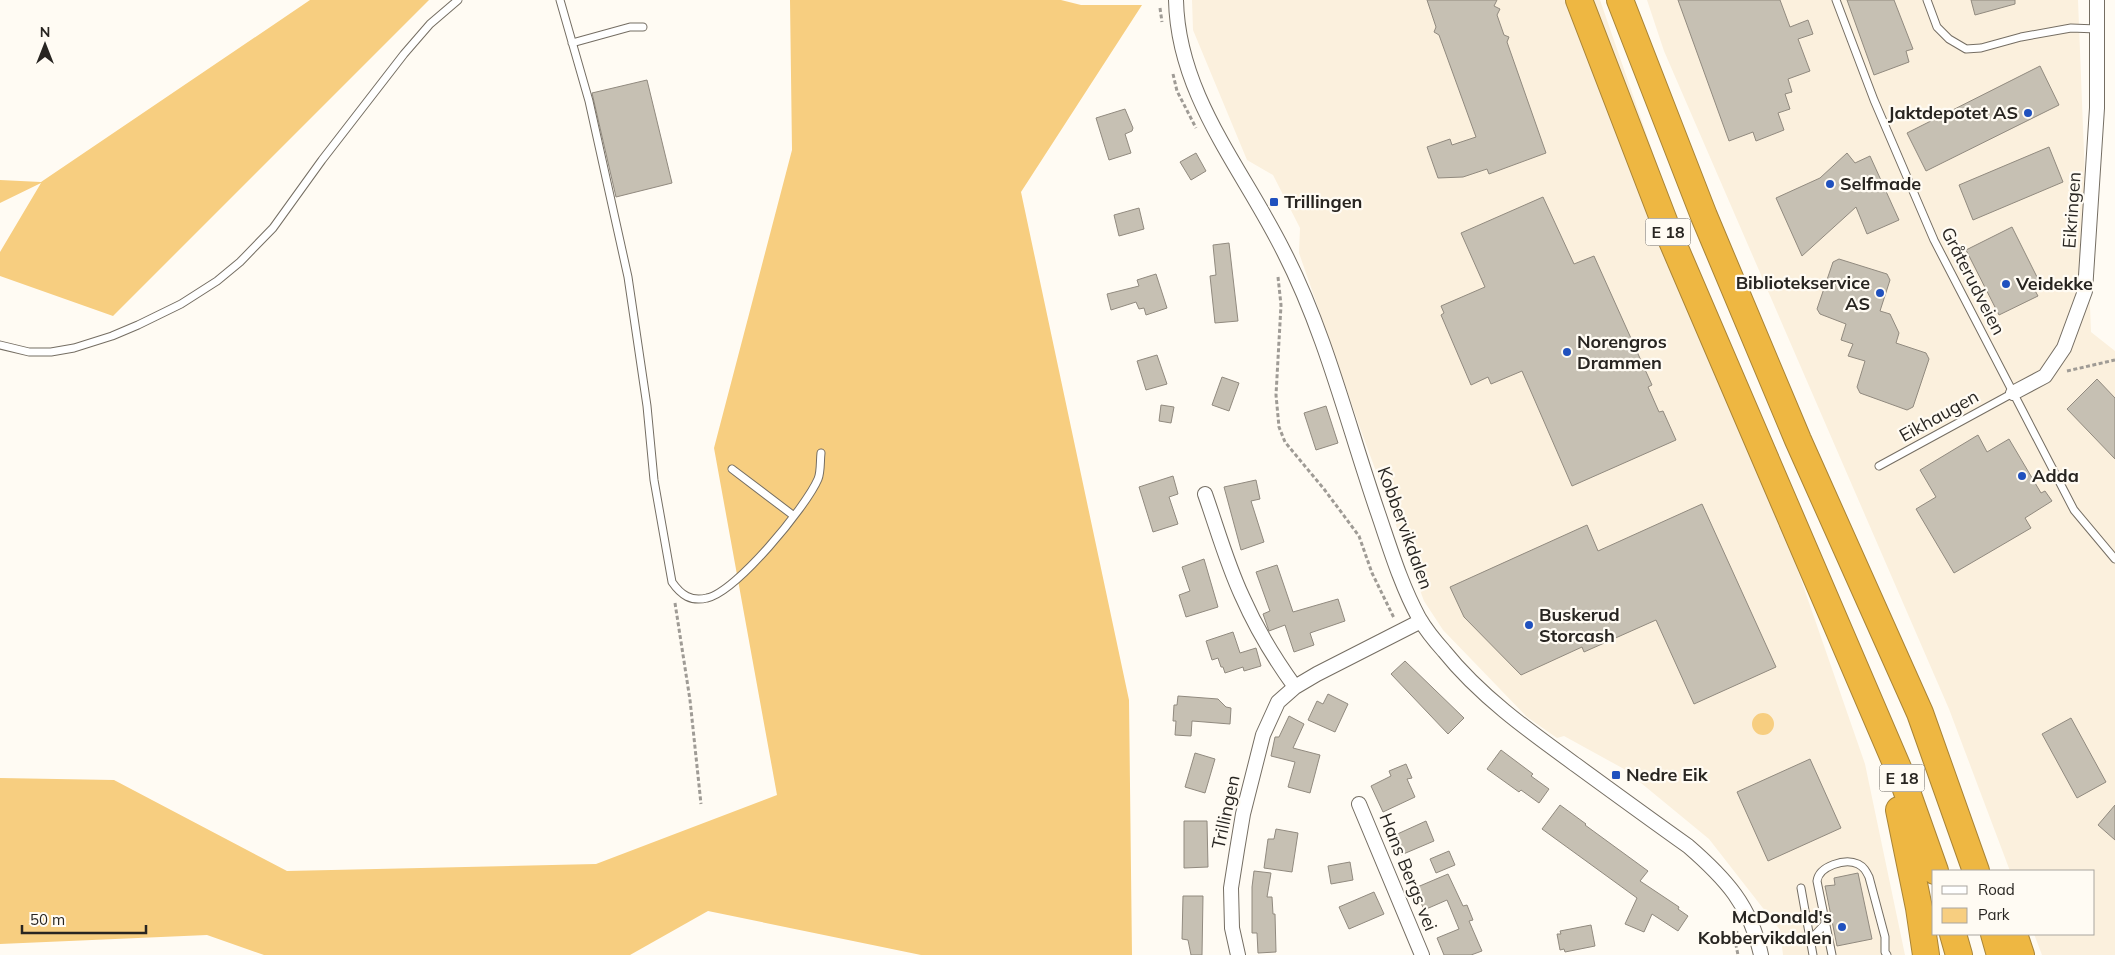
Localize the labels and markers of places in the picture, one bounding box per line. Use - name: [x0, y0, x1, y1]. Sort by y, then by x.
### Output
- place label: Jaktdepotet AS: [1888, 101, 2018, 124]
- marker: Jaktdepotet AS: [2022, 107, 2034, 119]
- place label: Selfmade: [1840, 172, 1921, 195]
- marker: Selfmade: [1824, 178, 1836, 190]
- place label: Trillingen: [1284, 190, 1362, 213]
- marker: Trillingen: [1268, 196, 1280, 208]
- place label: Bibliotekservice AS: [1736, 271, 1870, 315]
- place label: Veidekke: [2015, 272, 2093, 295]
- marker: Veidekke: [2000, 278, 2012, 290]
- marker: Bibliotekservice AS: [1874, 287, 1886, 299]
- place label: Norengros Drammen: [1577, 330, 1667, 374]
- marker: Norengros Drammen: [1561, 346, 1573, 358]
- place label: Adda: [2032, 464, 2079, 487]
- marker: Adda: [2016, 470, 2028, 482]
- place label: Buskerud Storcash: [1539, 603, 1620, 647]
- marker: Buskerud Storcash: [1523, 619, 1535, 631]
- place label: Nedre Eik: [1626, 763, 1709, 786]
- marker: Nedre Eik: [1610, 769, 1622, 781]
- place label: McDonald's Kobbervikdalen: [1698, 905, 1832, 949]
- marker: McDonald's Kobbervikdalen: [1836, 921, 1848, 933]

